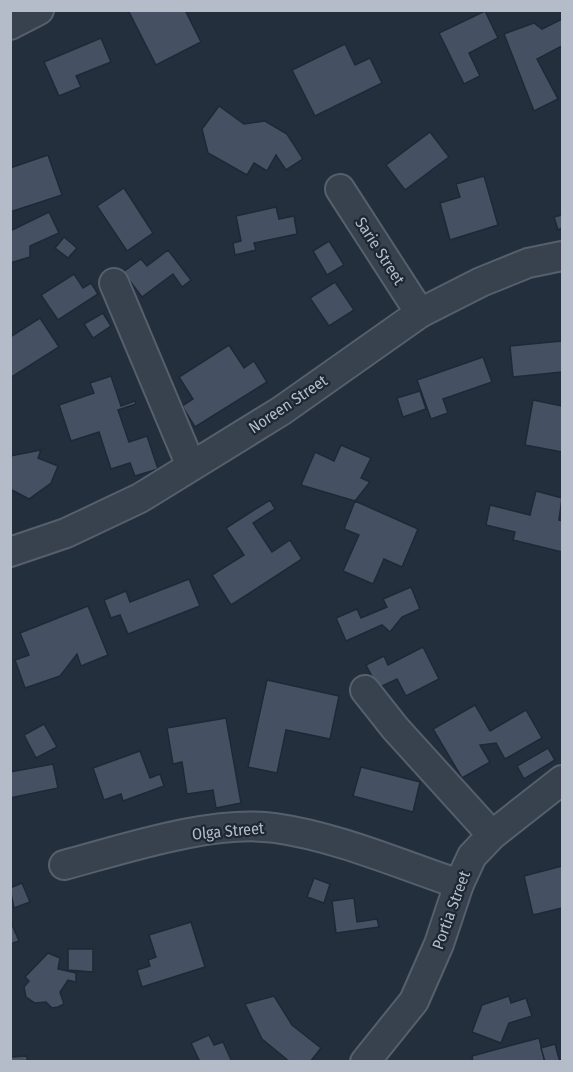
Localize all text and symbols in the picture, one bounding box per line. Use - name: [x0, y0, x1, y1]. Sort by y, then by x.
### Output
- street label: Sarie Street: [351, 214, 409, 289]
- street label: Noreen Street: [245, 370, 332, 437]
- street label: Olga Street: [191, 818, 266, 844]
- street label: Portia Street: [428, 867, 474, 952]

